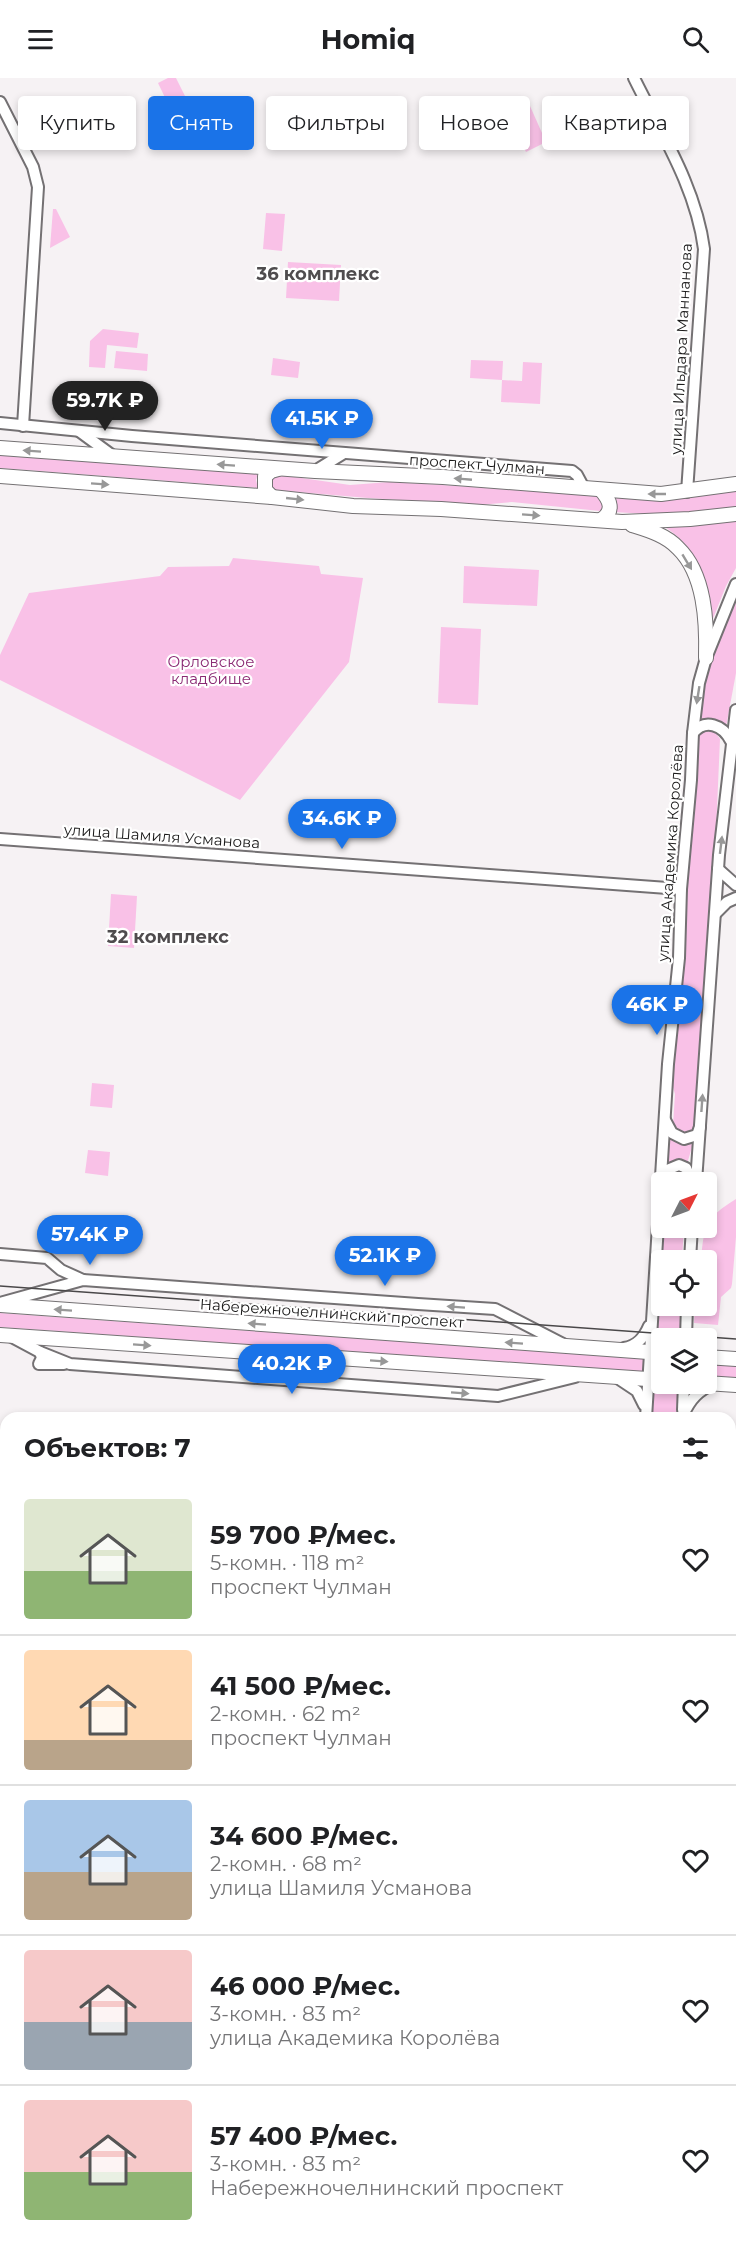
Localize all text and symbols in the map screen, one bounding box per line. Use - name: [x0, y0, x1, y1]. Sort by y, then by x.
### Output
- icon: menu: [24, 23, 57, 56]
- text: Homiq: [321, 23, 415, 56]
- icon: search: [679, 23, 712, 56]
- chip: Купить: [18, 96, 136, 150]
- chip: Снять: [148, 96, 254, 150]
- chip: Фильтры: [266, 96, 407, 150]
- chip: Новое: [419, 96, 530, 150]
- chip: Квартира: [542, 96, 689, 150]
- street label: улица Ильдара Маннанова: [666, 243, 696, 456]
- district label: 36 комплекс: [256, 263, 380, 285]
- pin: 59.7K ₽: [50, 381, 160, 432]
- text: 59.7K ₽: [66, 388, 144, 412]
- pin: 41.5K ₽: [267, 399, 377, 450]
- text: 41.5K ₽: [285, 406, 359, 430]
- one-way arrow: [22, 446, 41, 455]
- street label: проспект Чулман: [408, 450, 546, 478]
- one-way arrow: [217, 460, 236, 469]
- one-way arrow: [453, 474, 472, 483]
- one-way arrow: [91, 479, 110, 489]
- one-way arrow: [648, 489, 667, 498]
- one-way arrow: [285, 494, 304, 504]
- one-way arrow: [521, 511, 540, 520]
- one-way arrow: [682, 554, 693, 570]
- park label: Орловское кладбище: [168, 652, 254, 688]
- one-way arrow: [693, 686, 702, 705]
- street label: улица Академика Королёва: [653, 744, 687, 963]
- pin: 34.6K ₽: [287, 799, 397, 850]
- text: 34.6K ₽: [302, 806, 382, 830]
- street label: улица Шамиля Усманова: [62, 820, 261, 852]
- one-way arrow: [716, 836, 725, 855]
- district label: 32 комплекс: [106, 926, 229, 948]
- pin: 46K ₽: [615, 985, 699, 1036]
- text: 46K ₽: [626, 992, 688, 1016]
- one-way arrow: [698, 1093, 707, 1112]
- north arrow: [651, 1172, 717, 1238]
- map controls: [651, 1172, 717, 1394]
- pin: 57.4K ₽: [35, 1215, 145, 1266]
- text: 57.4K ₽: [51, 1222, 129, 1246]
- pin: 52.1K ₽: [330, 1236, 440, 1287]
- text: 52.1K ₽: [349, 1243, 421, 1267]
- button: locate: [651, 1250, 717, 1316]
- street label: Набережночелнинский проспект: [199, 1294, 466, 1332]
- one-way arrow: [447, 1302, 466, 1311]
- one-way arrow: [53, 1305, 72, 1314]
- one-way arrow: [247, 1319, 266, 1329]
- button: layers: [651, 1328, 717, 1394]
- one-way arrow: [505, 1339, 524, 1348]
- one-way arrow: [133, 1340, 152, 1350]
- pin: 40.2K ₽: [237, 1344, 347, 1395]
- text: 40.2K ₽: [252, 1351, 332, 1375]
- one-way arrow: [369, 1356, 388, 1366]
- one-way arrow: [450, 1388, 469, 1397]
- text: Объектов: 7: [24, 1432, 191, 1464]
- icon: filters: [679, 1432, 712, 1465]
- text: 59 700 ₽/мес.: [210, 1519, 396, 1551]
- icon: home: [72, 1523, 144, 1595]
- icon: heart: [679, 1543, 712, 1576]
- text: 5-комн. · 118 m²: [210, 1551, 364, 1575]
- text: проспект Чулман: [210, 1575, 392, 1599]
- text: 41 500 ₽/мес.: [210, 1670, 391, 1702]
- icon: home: [72, 1674, 144, 1746]
- icon: heart: [679, 1694, 712, 1727]
- text: 2-комн. · 62 m²: [210, 1702, 361, 1726]
- text: проспект Чулман: [210, 1726, 392, 1750]
- text: 34 600 ₽/мес.: [210, 1820, 398, 1852]
- icon: home: [72, 1824, 144, 1896]
- icon: heart: [679, 1844, 712, 1877]
- text: 2-комн. · 68 m²: [210, 1852, 362, 1876]
- text: улица Шамиля Усманова: [210, 1876, 472, 1900]
- text: 46 000 ₽/мес.: [210, 1970, 400, 2002]
- icon: home: [72, 1974, 144, 2046]
- icon: heart: [679, 1994, 712, 2027]
- text: 3-комн. · 83 m²: [210, 2002, 361, 2026]
- text: улица Академика Королёва: [210, 2026, 500, 2050]
- text: 57 400 ₽/мес.: [210, 2120, 397, 2152]
- icon: home: [72, 2124, 144, 2196]
- icon: heart: [679, 2144, 712, 2177]
- text: 3-комн. · 83 m²: [210, 2152, 361, 2176]
- text: Набережночелнинский проспект: [210, 2176, 563, 2200]

